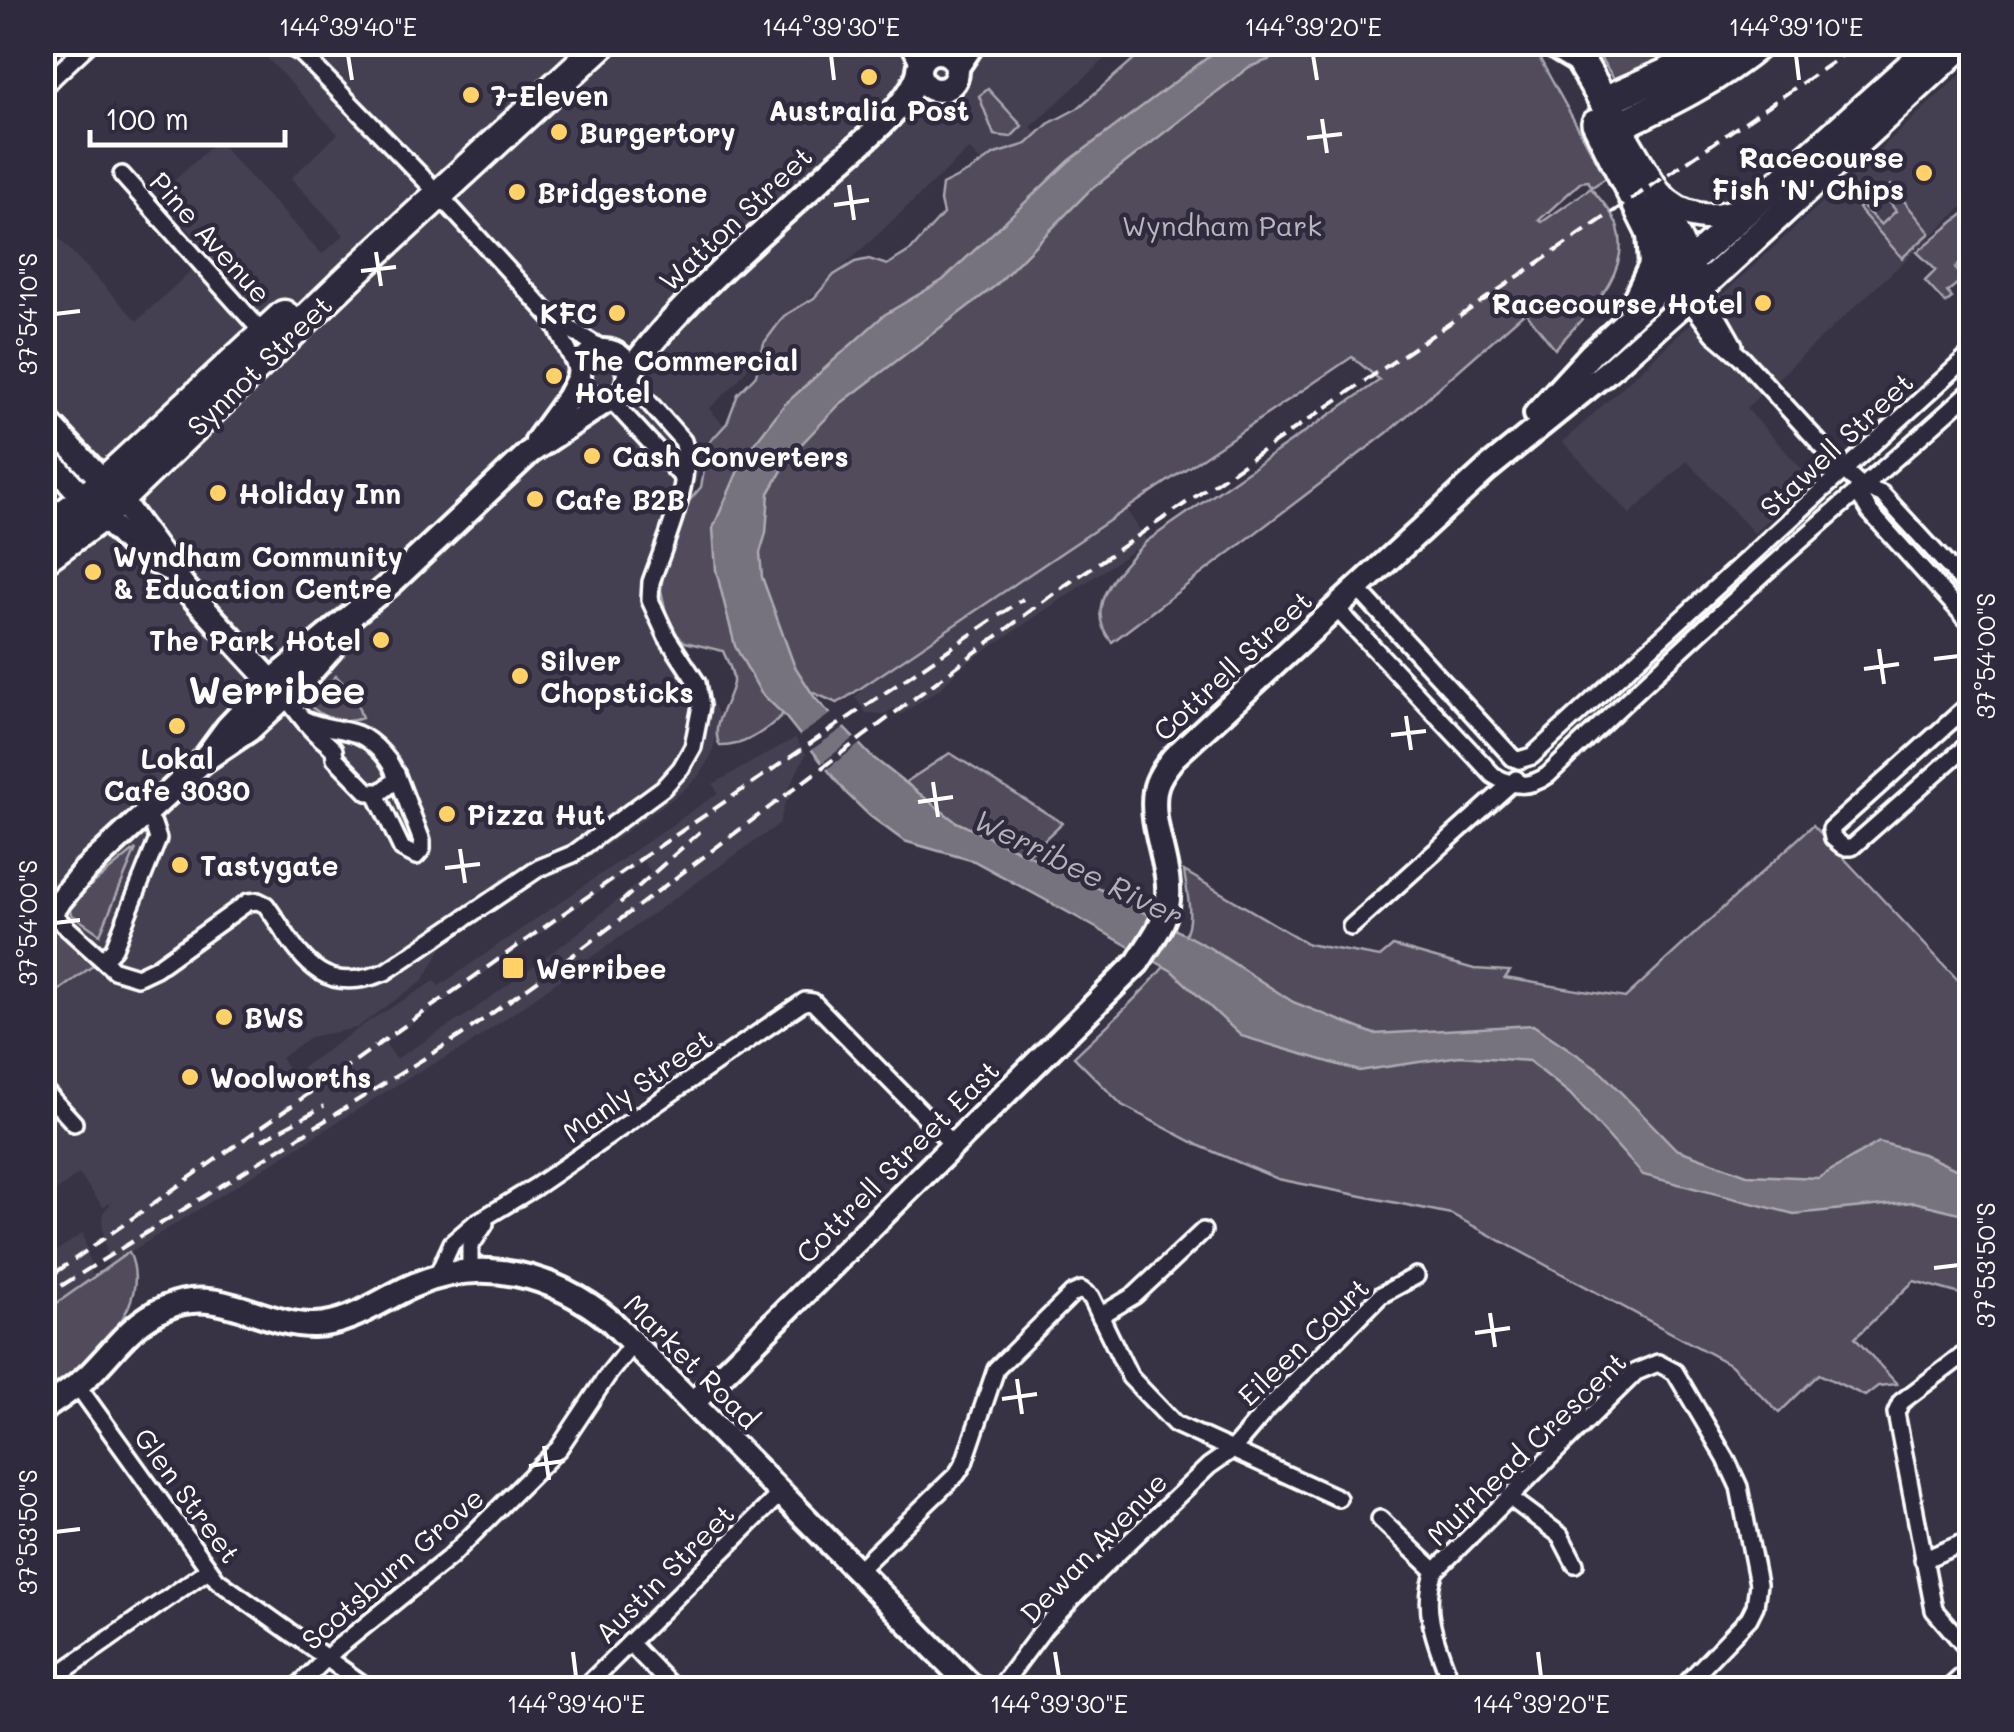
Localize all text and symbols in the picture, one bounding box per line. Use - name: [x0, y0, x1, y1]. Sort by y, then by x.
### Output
- text: 144°39'40"E: [279, 10, 417, 42]
- text: 144°39'30"E: [762, 10, 900, 42]
- text: 144°39'20"E: [1244, 10, 1382, 42]
- text: 144°39'10"E: [1729, 10, 1863, 42]
- marker: Australia Post: [858, 66, 880, 88]
- place label: 7-Eleven: [491, 77, 609, 113]
- marker: 7-Eleven: [460, 84, 482, 106]
- scale bar: [90, 85, 285, 147]
- place label: Australia Post: [769, 92, 969, 128]
- text: 100 m: [105, 98, 189, 138]
- place label: Burgertory: [579, 114, 736, 151]
- marker: Burgertory: [548, 121, 570, 143]
- street label: Watton Street: [651, 138, 819, 298]
- place label: Racecourse Fish 'N' Chips: [1712, 139, 1904, 207]
- marker: Racecourse Fish 'N' Chips: [1913, 162, 1935, 184]
- street label: Pine Avenue: [143, 164, 279, 310]
- place label: Bridgestone: [537, 174, 707, 210]
- marker: Bridgestone: [506, 181, 528, 203]
- park label: Wyndham Park: [1122, 207, 1322, 243]
- text: 37°54'10"S: [11, 253, 43, 375]
- place label: Racecourse Hotel: [1492, 285, 1743, 321]
- street label: Synnot Street: [179, 287, 339, 443]
- marker: Racecourse Hotel: [1752, 292, 1774, 314]
- place label: KFC: [540, 295, 597, 331]
- marker: KFC: [606, 302, 628, 324]
- place label: The Commercial Hotel: [574, 342, 798, 410]
- street label: Stawell Street: [1752, 364, 1920, 524]
- marker: The Commercial Hotel: [543, 365, 565, 387]
- place label: Cash Converters: [612, 438, 849, 474]
- marker: Cash Converters: [581, 445, 603, 467]
- place label: Holiday Inn: [238, 475, 401, 512]
- place label: Cafe B2B: [555, 481, 685, 517]
- marker: Holiday Inn: [207, 482, 229, 504]
- marker: Cafe B2B: [524, 488, 546, 510]
- place label: Wyndham Community & Education Centre: [113, 538, 403, 606]
- marker: Wyndham Community & Education Centre: [82, 561, 104, 583]
- street label: Cottrell Street: [1145, 582, 1319, 748]
- text: 37°54'00"S: [1969, 593, 2001, 719]
- place label: The Park Hotel: [149, 622, 361, 658]
- marker: The Park Hotel: [370, 629, 392, 651]
- place label: Silver Chopsticks: [540, 642, 694, 710]
- district label: Werribee: [189, 664, 365, 714]
- marker: Silver Chopsticks: [509, 665, 531, 687]
- marker: Lokal Cafe 3030: [166, 715, 188, 737]
- place label: Lokal Cafe 3030: [104, 740, 250, 808]
- place label: Pizza Hut: [467, 796, 606, 832]
- water label: Werribee River: [968, 799, 1190, 935]
- marker: Pizza Hut: [436, 803, 458, 825]
- place label: Tastygate: [200, 847, 338, 884]
- marker: Tastygate: [169, 854, 191, 876]
- text: 37°54'00"S: [11, 860, 43, 986]
- place label: Werribee: [536, 950, 666, 986]
- marker: Werribee: [500, 955, 526, 981]
- place label: BWS: [244, 999, 304, 1035]
- marker: BWS: [213, 1006, 235, 1028]
- street label: Manly Street: [555, 1020, 719, 1150]
- street label: Cottrell Street East: [788, 1052, 1006, 1270]
- place label: Woolworths: [210, 1059, 371, 1095]
- marker: Woolworths: [179, 1066, 201, 1088]
- text: 37°53'50"S: [1969, 1202, 2001, 1328]
- street label: Eileen Court: [1230, 1269, 1376, 1413]
- street label: Market Road: [617, 1286, 767, 1436]
- street label: Muirhead Crescent: [1418, 1343, 1634, 1553]
- street label: Glen Street: [127, 1420, 249, 1570]
- street label: Dewan Avenue: [1012, 1464, 1174, 1630]
- text: 37°53'50"S: [11, 1469, 43, 1595]
- street label: Scotsburn Grove: [293, 1479, 491, 1657]
- street label: Austin Street: [587, 1496, 741, 1650]
- text: 144°39'40"E: [507, 1687, 645, 1719]
- text: 144°39'30"E: [990, 1687, 1128, 1719]
- text: 144°39'20"E: [1472, 1687, 1610, 1719]

